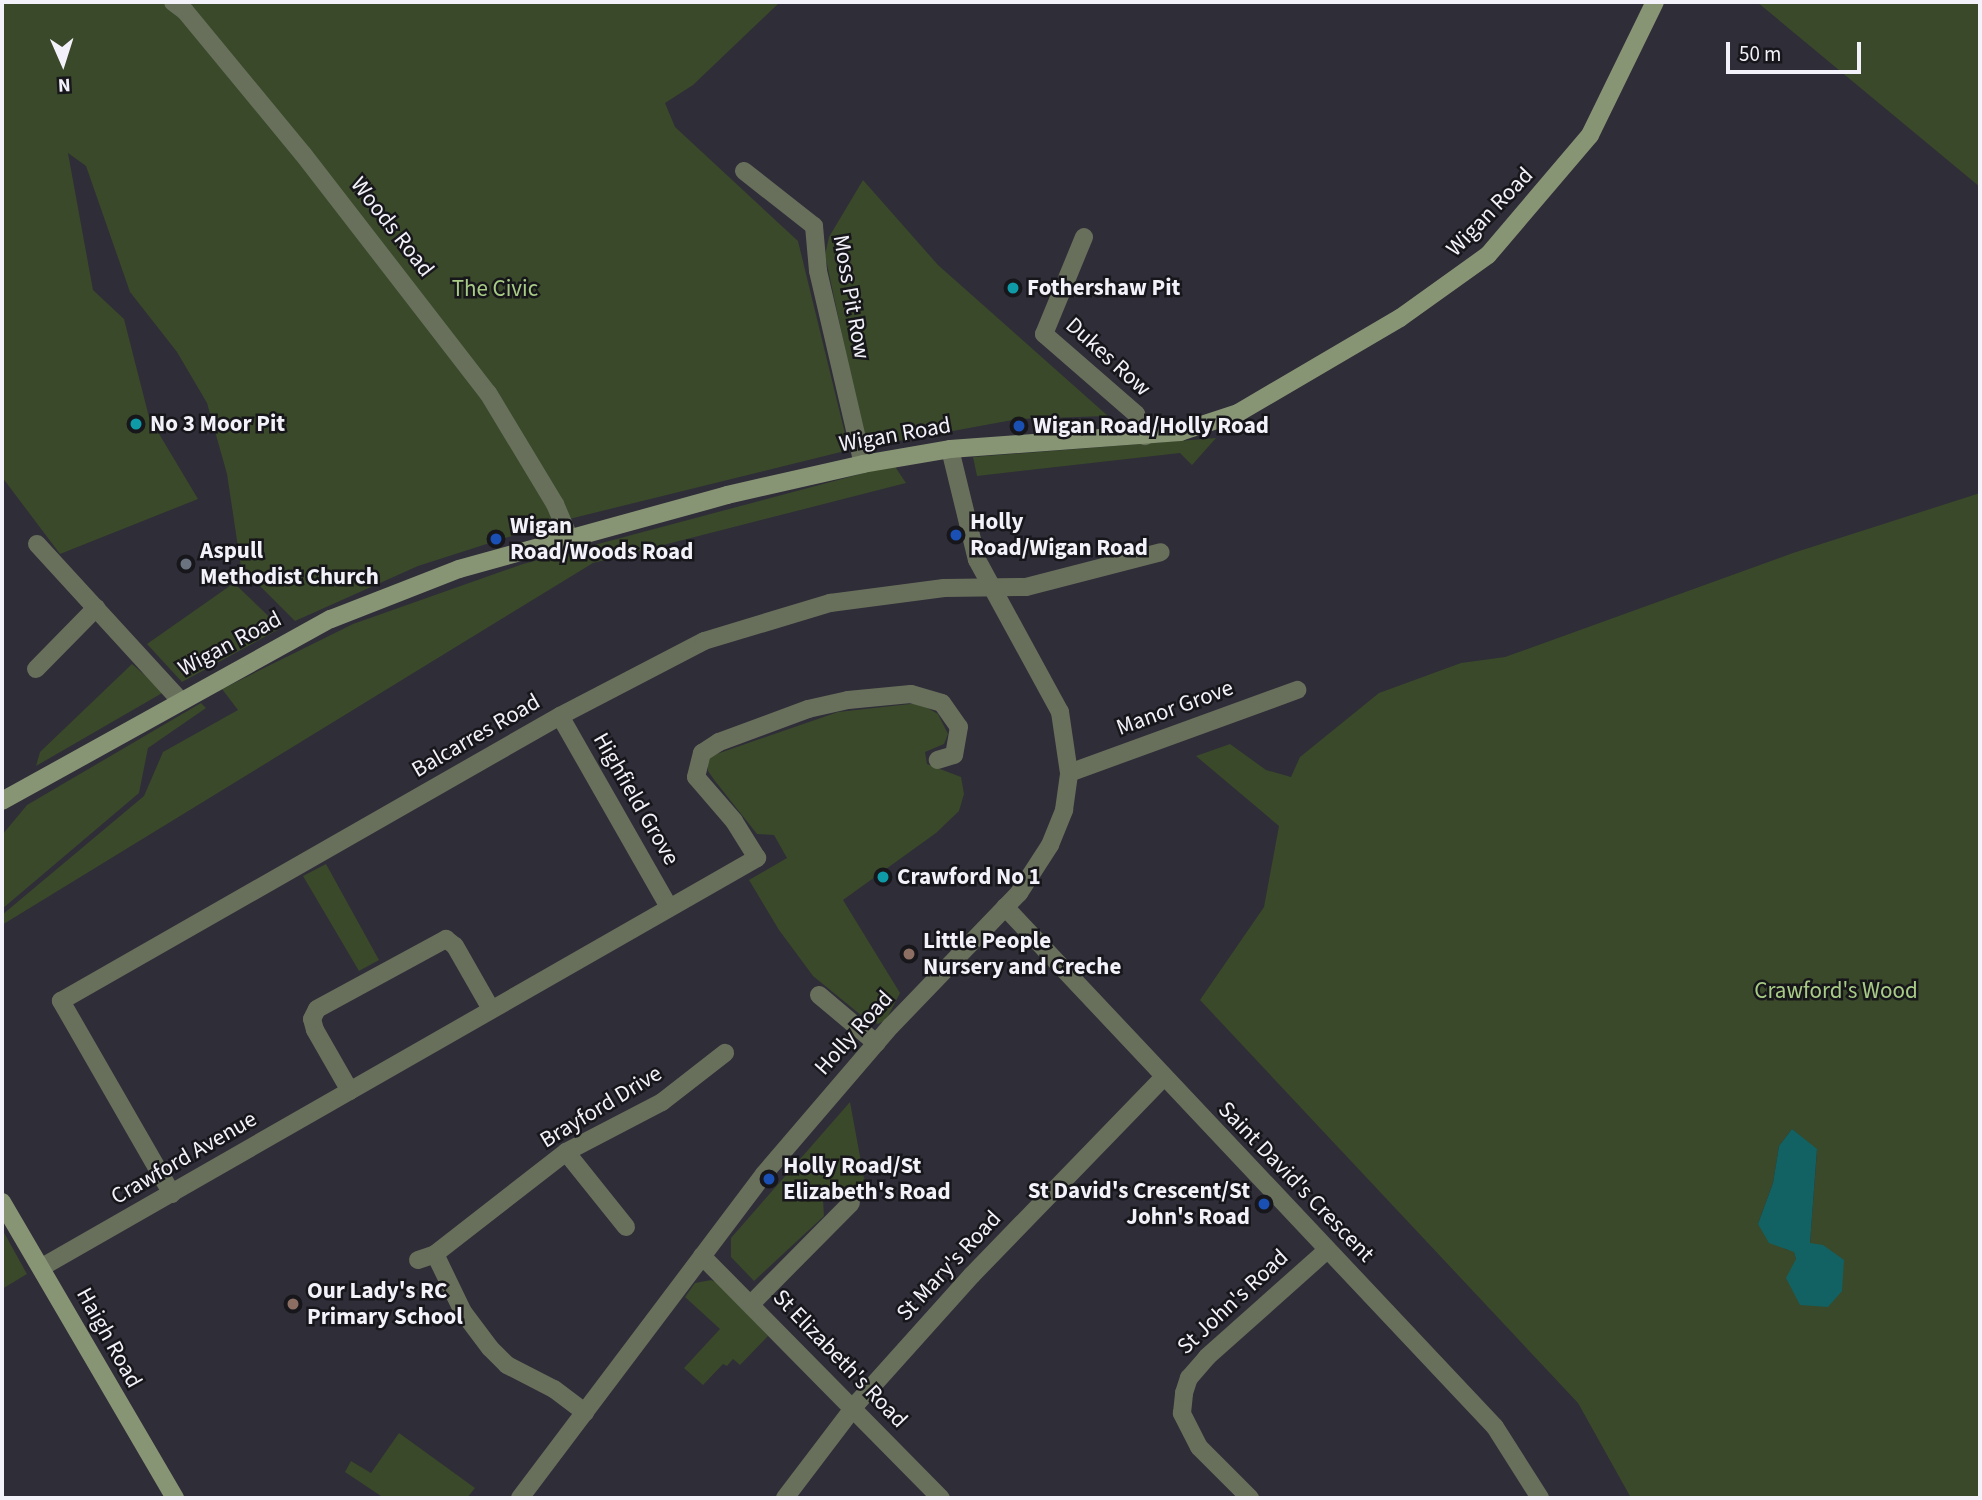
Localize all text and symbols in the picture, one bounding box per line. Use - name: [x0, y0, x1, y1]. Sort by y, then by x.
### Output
- north arrow: [28, 28, 98, 98]
- scale bar: [1730, 28, 1865, 72]
- text: 50 m: [1739, 39, 1781, 69]
- text: N: [57, 71, 71, 98]
- street label: Wigan Road: [1441, 162, 1539, 262]
- street label: Woods Road: [344, 171, 440, 283]
- street label: Moss Pit Row: [826, 233, 876, 361]
- place label: Fothershaw Pit: [1027, 274, 1180, 302]
- park label: The Civic: [452, 275, 538, 303]
- marker: Fothershaw Pit: [1005, 280, 1021, 296]
- street label: Dukes Row: [1060, 312, 1156, 402]
- place label: No 3 Moor Pit: [150, 410, 285, 438]
- street label: Wigan Road: [837, 412, 953, 458]
- place label: Wigan Road/Holly Road: [1033, 412, 1269, 440]
- marker: No 3 Moor Pit: [128, 416, 144, 432]
- marker: Wigan Road/Holly Road: [1011, 418, 1027, 434]
- place label: Holly Road/Wigan Road: [970, 508, 1148, 562]
- place label: Wigan Road/Woods Road: [510, 512, 693, 566]
- marker: Holly Road/Wigan Road: [948, 527, 964, 543]
- marker: Wigan Road/Woods Road: [488, 531, 504, 547]
- place label: Aspull Methodist Church: [200, 537, 379, 591]
- marker: Aspull Methodist Church: [178, 556, 194, 572]
- street label: Wigan Road: [174, 605, 286, 683]
- street label: Manor Grove: [1113, 674, 1237, 742]
- street label: Balcarres Road: [407, 688, 545, 784]
- street label: Highfield Grove: [587, 728, 685, 870]
- place label: Crawford No 1: [897, 863, 1041, 891]
- marker: Crawford No 1: [875, 869, 891, 885]
- place label: Little People Nursery and Creche: [923, 927, 1121, 981]
- marker: Little People Nursery and Creche: [901, 946, 917, 962]
- park label: Crawford's Wood: [1754, 977, 1918, 1005]
- street label: Holly Road: [809, 985, 899, 1081]
- street label: Brayford Drive: [535, 1060, 667, 1154]
- street label: Saint David's Crescent: [1212, 1096, 1380, 1268]
- street label: Crawford Avenue: [106, 1105, 262, 1211]
- place label: Holly Road/St Elizabeth's Road: [783, 1152, 951, 1206]
- marker: Holly Road/St Elizabeth's Road: [761, 1171, 777, 1187]
- place label: St David's Crescent/St John's Road: [1028, 1177, 1250, 1231]
- marker: St David's Crescent/St John's Road: [1256, 1196, 1272, 1212]
- street label: St Mary's Road: [891, 1205, 1007, 1327]
- street label: St John's Road: [1172, 1244, 1294, 1360]
- place label: Our Lady's RC Primary School: [307, 1277, 463, 1331]
- street label: Haigh Road: [70, 1283, 148, 1393]
- street label: St Elizabeth's Road: [767, 1284, 913, 1434]
- marker: Our Lady's RC Primary School: [285, 1296, 301, 1312]

